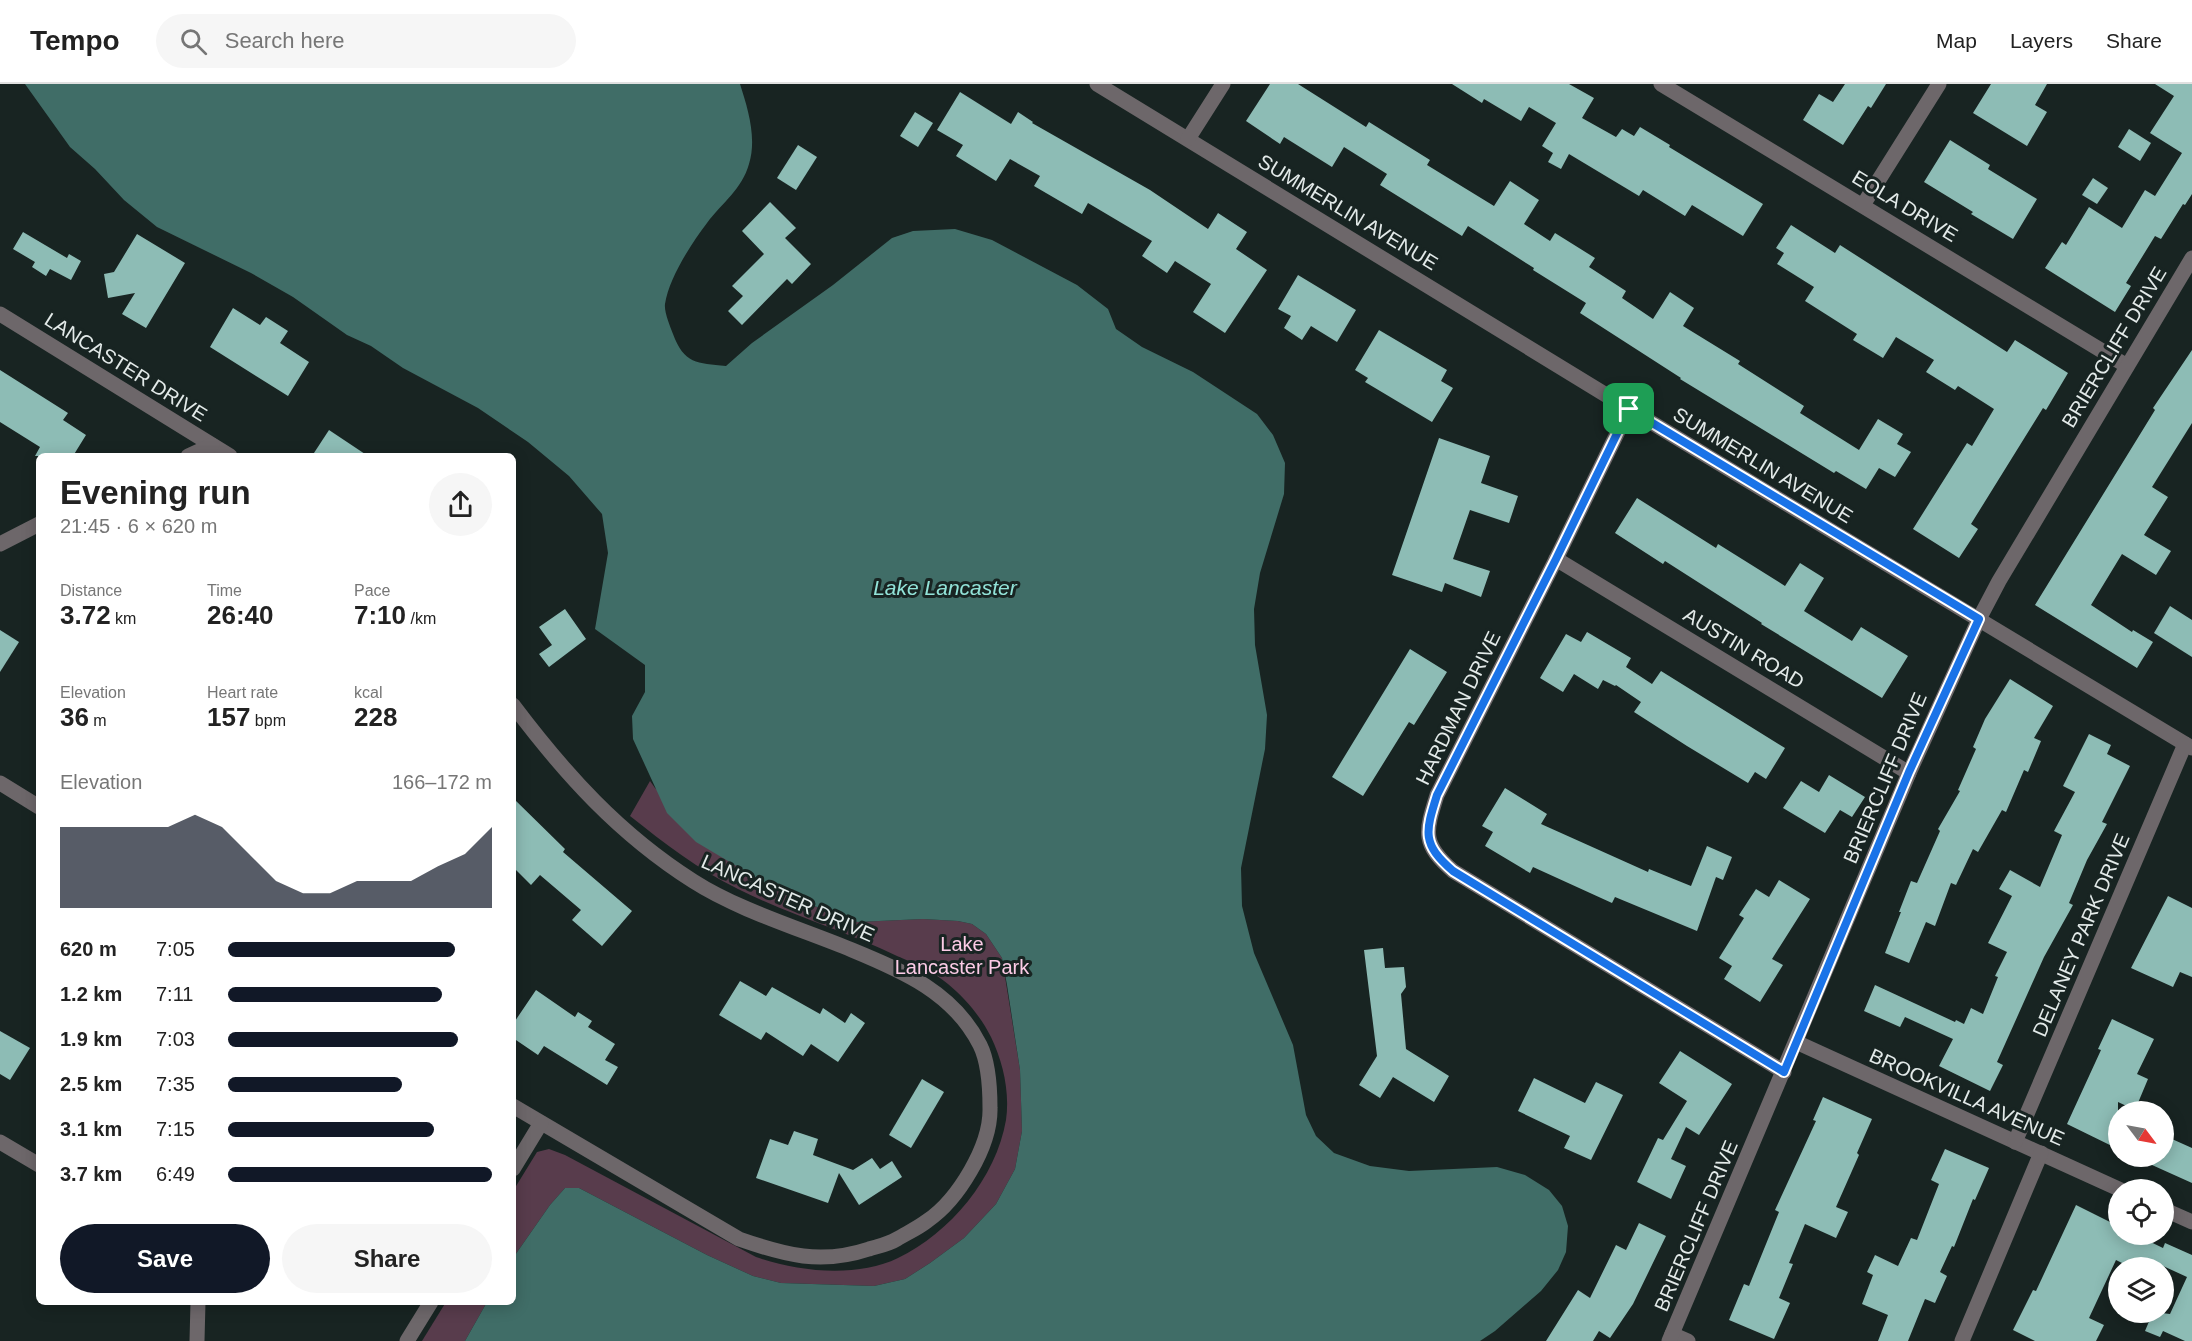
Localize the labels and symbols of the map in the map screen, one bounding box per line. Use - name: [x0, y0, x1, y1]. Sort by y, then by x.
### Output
- street label: SUMMERLIN AVENUE: [1254, 150, 1442, 274]
- street label: EOLA DRIVE: [1848, 166, 1962, 246]
- street label: BRIERCLIFF DRIVE: [2057, 263, 2171, 431]
- street label: LANCASTER DRIVE: [41, 308, 211, 426]
- pin: [1603, 383, 1654, 434]
- street label: SUMMERLIN AVENUE: [1669, 403, 1857, 527]
- water label: Lake Lancaster: [873, 576, 1018, 599]
- street label: AUSTIN ROAD: [1680, 603, 1808, 693]
- street label: HARDMAN DRIVE: [1411, 628, 1505, 788]
- street label: BRIERCLIFF DRIVE: [1839, 689, 1931, 867]
- street label: DELANEY PARK DRIVE: [2028, 830, 2134, 1040]
- street label: LANCASTER DRIVE: [698, 850, 878, 946]
- park label: Lake Lancaster Park: [895, 933, 1030, 978]
- street label: BROOKVILLA AVENUE: [1866, 1044, 2068, 1150]
- north arrow: [2108, 1101, 2174, 1167]
- street label: BRIERCLIFF DRIVE: [1650, 1137, 1742, 1315]

